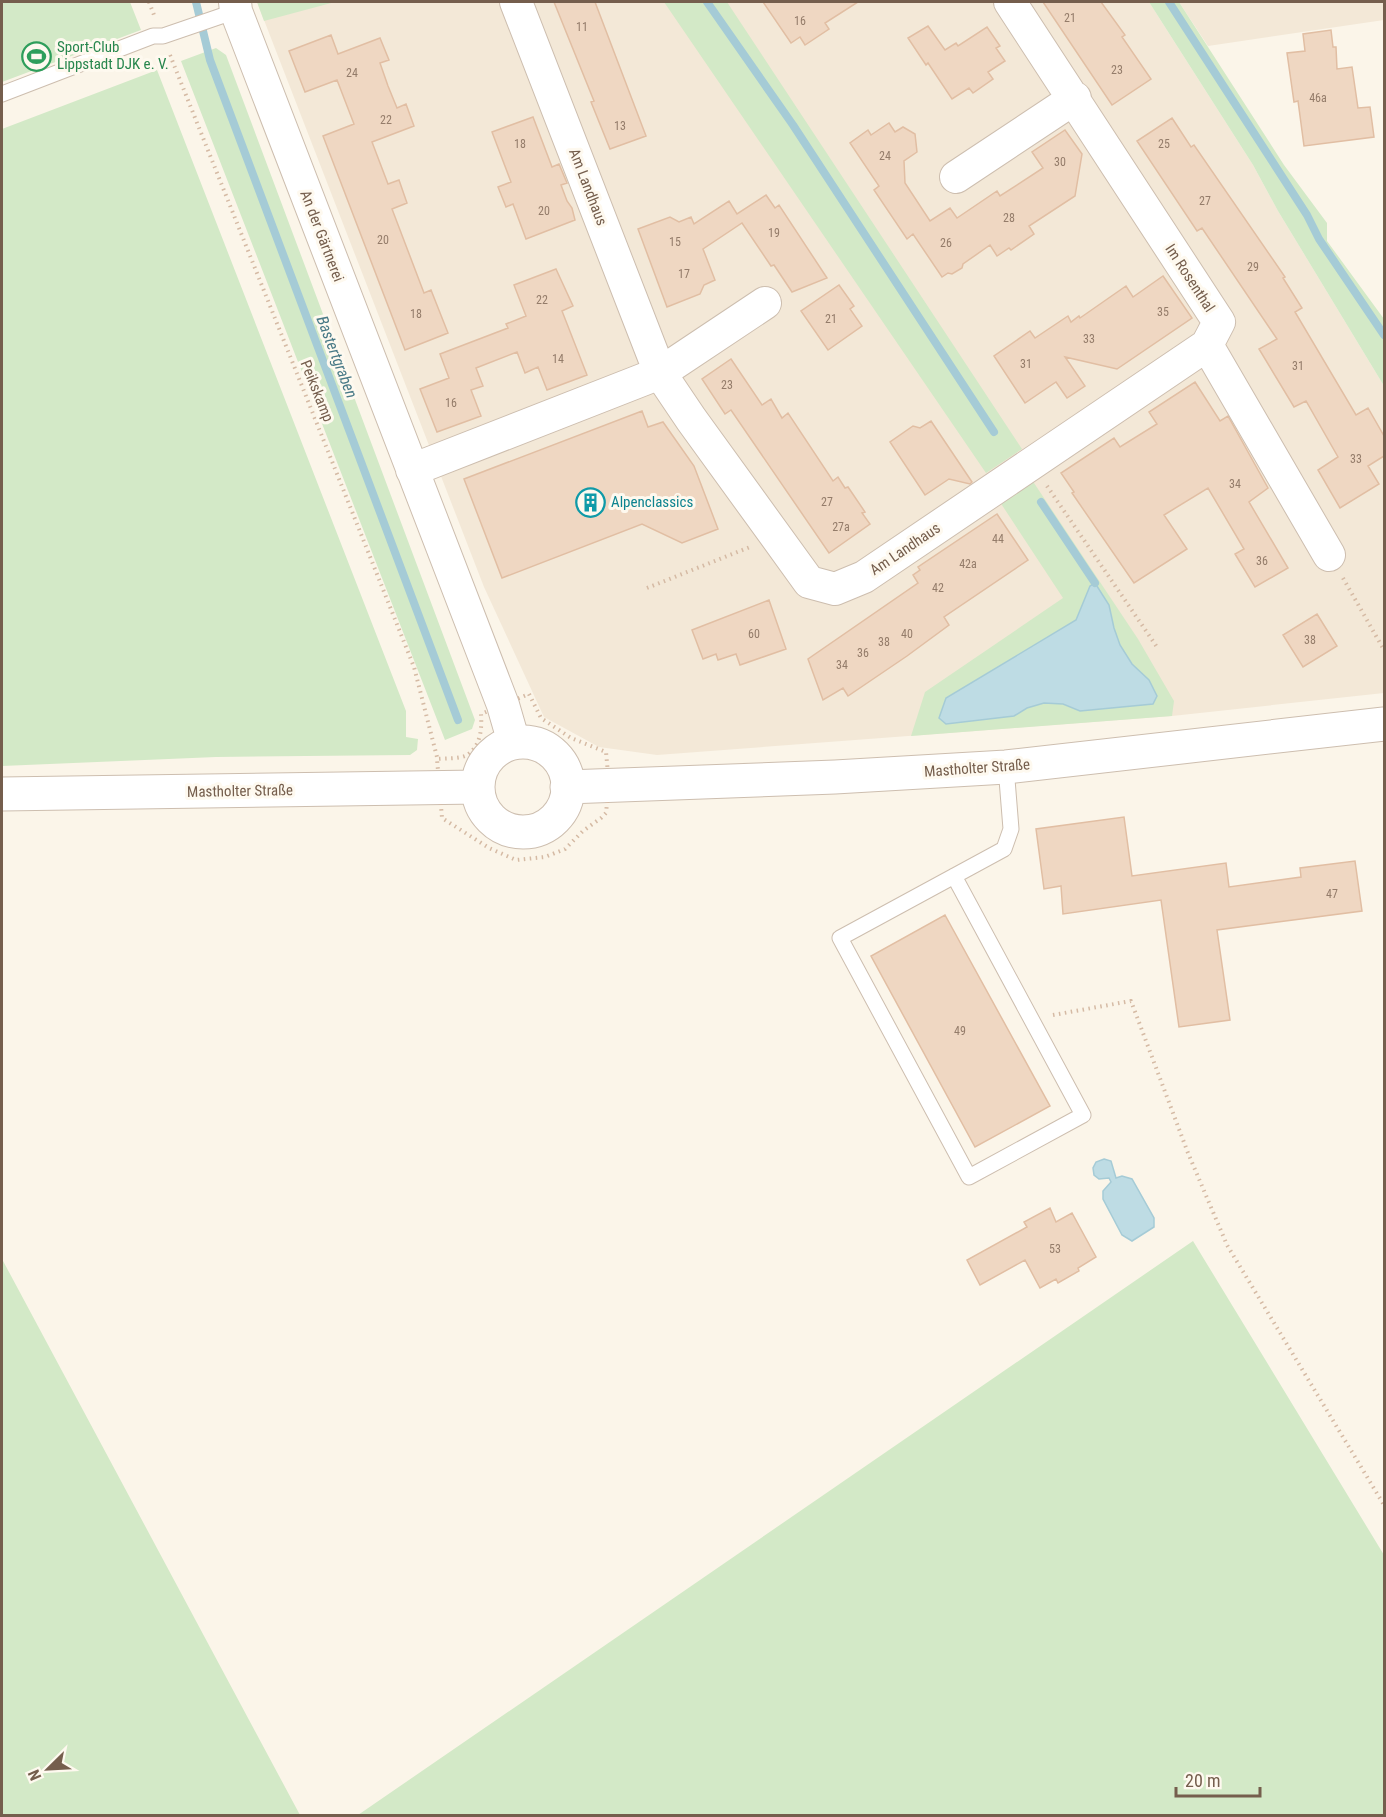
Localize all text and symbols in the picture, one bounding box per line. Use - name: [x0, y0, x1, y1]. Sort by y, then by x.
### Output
- house number: 21: [1064, 11, 1076, 25]
- house number: 16: [794, 14, 806, 28]
- house number: 11: [576, 20, 588, 34]
- place label: Sport-Club Lippstadt DJK e. V.: [57, 38, 169, 73]
- sports icon: Sport-Club Lippstadt DJK e. V.: [20, 40, 52, 72]
- house number: 23: [1111, 63, 1123, 77]
- house number: 24: [346, 66, 358, 80]
- house number: 46a: [1309, 91, 1327, 105]
- house number: 22: [380, 113, 392, 127]
- house number: 13: [614, 119, 626, 133]
- house number: 18: [514, 137, 526, 151]
- house number: 25: [1158, 137, 1170, 151]
- street label: Am Landhaus: [565, 146, 611, 228]
- house number: 24: [879, 149, 891, 163]
- house number: 30: [1054, 155, 1066, 169]
- street label: An der Gärtnerei: [296, 188, 348, 284]
- house number: 27: [1199, 194, 1211, 208]
- house number: 20: [538, 204, 550, 218]
- house number: 28: [1003, 211, 1015, 225]
- house number: 19: [768, 226, 780, 240]
- house number: 20: [377, 233, 389, 247]
- house number: 15: [669, 235, 681, 249]
- house number: 26: [940, 236, 952, 250]
- street label: Im Rosenthal: [1161, 241, 1219, 315]
- house number: 29: [1247, 260, 1259, 274]
- house number: 17: [678, 267, 690, 281]
- house number: 22: [536, 293, 548, 307]
- house number: 35: [1157, 305, 1169, 319]
- house number: 18: [410, 307, 422, 321]
- house number: 21: [825, 312, 837, 326]
- water label: Bastertgraben: [313, 313, 361, 401]
- house number: 33: [1083, 332, 1095, 346]
- house number: 14: [552, 352, 564, 366]
- house number: 31: [1020, 357, 1032, 371]
- street label: Peikskamp: [296, 358, 338, 424]
- house number: 31: [1292, 359, 1304, 373]
- house number: 23: [721, 378, 733, 392]
- house number: 16: [445, 396, 457, 410]
- house number: 33: [1350, 452, 1362, 466]
- house number: 34: [1229, 477, 1241, 491]
- building icon: Alpenclassics: [574, 486, 606, 518]
- place label: Alpenclassics: [611, 493, 693, 511]
- house number: 27: [821, 495, 833, 509]
- street label: Am Landhaus: [866, 519, 944, 579]
- house number: 27a: [832, 520, 850, 534]
- house number: 44: [992, 532, 1004, 546]
- house number: 36: [1256, 554, 1268, 568]
- house number: 42a: [959, 557, 977, 571]
- house number: 42: [932, 581, 944, 595]
- house number: 60: [748, 627, 760, 641]
- house number: 40: [901, 627, 913, 641]
- house number: 38: [1304, 633, 1316, 647]
- house number: 38: [878, 635, 890, 649]
- house number: 36: [857, 646, 869, 660]
- house number: 34: [836, 658, 848, 672]
- street label: Mastholter Straße: [923, 755, 1031, 781]
- street label: Mastholter Straße: [187, 781, 293, 801]
- house number: 47: [1326, 887, 1338, 901]
- house number: 49: [954, 1024, 966, 1038]
- house number: 53: [1049, 1242, 1061, 1256]
- north arrow: [18, 1739, 78, 1799]
- scale bar: [1176, 1760, 1260, 1798]
- text: N: [24, 1767, 45, 1783]
- text: 20 m: [1185, 1770, 1220, 1791]

